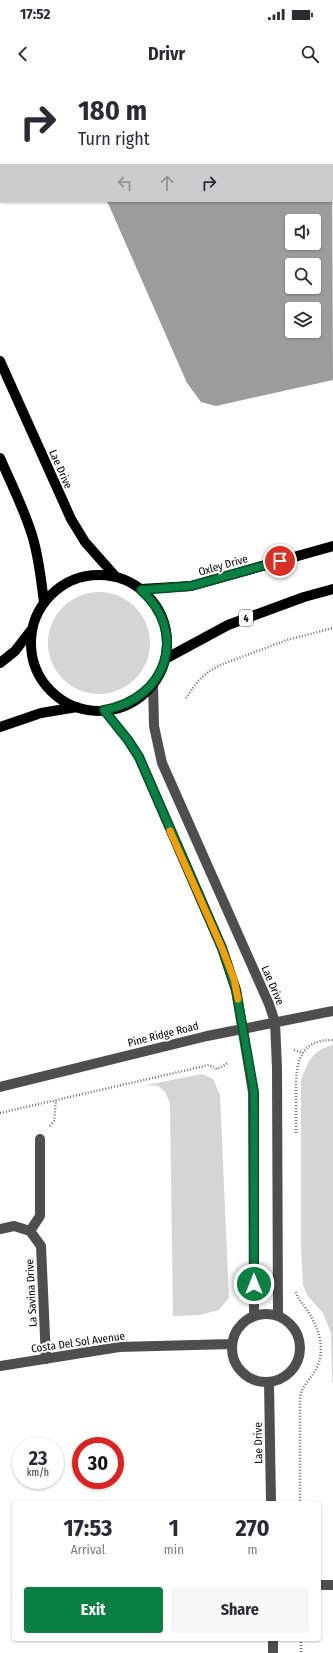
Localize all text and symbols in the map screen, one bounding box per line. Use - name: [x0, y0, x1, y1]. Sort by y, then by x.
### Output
- text: 17:52: [20, 5, 50, 23]
- icon: back: [12, 43, 34, 65]
- text: Drivr: [148, 43, 185, 65]
- icon: search: [299, 43, 321, 65]
- text: 180 m: [78, 94, 147, 127]
- icon: right: [12, 96, 64, 148]
- text: Turn right: [78, 128, 150, 150]
- icon: left: [114, 172, 136, 194]
- icon: ahead: [156, 172, 178, 194]
- icon: right: [198, 172, 220, 194]
- map controls: [285, 214, 321, 338]
- button: sound: [285, 214, 321, 250]
- button: search: [285, 258, 321, 294]
- button: layers: [285, 302, 321, 338]
- street label: Lae Drive: [46, 448, 75, 491]
- pin: [263, 544, 297, 578]
- icon: arrive: [269, 550, 291, 572]
- street label: Oxley Drive: [197, 552, 249, 579]
- road number: 4: [239, 610, 253, 626]
- street label: Lae Drive: [258, 964, 287, 1007]
- street label: Pine Ridge Road: [126, 1019, 200, 1050]
- street label: La Savina Drive: [23, 1259, 40, 1327]
- position arrow: [233, 1263, 275, 1305]
- street label: Costa Del Sol Avenue: [30, 1329, 126, 1356]
- street label: Lae Drive: [252, 1422, 265, 1464]
- speed limit sign: 30: [72, 1437, 124, 1489]
- text: 23: [29, 1446, 47, 1470]
- text: km/h: [27, 1467, 49, 1479]
- text: 17:53: [63, 1514, 112, 1542]
- text: 1: [169, 1514, 179, 1542]
- text: 270: [235, 1514, 270, 1542]
- text: Arrival: [71, 1542, 105, 1557]
- text: min: [164, 1542, 184, 1557]
- text: m: [247, 1542, 257, 1557]
- button: Exit: [24, 1587, 163, 1633]
- button: Share: [171, 1587, 309, 1633]

